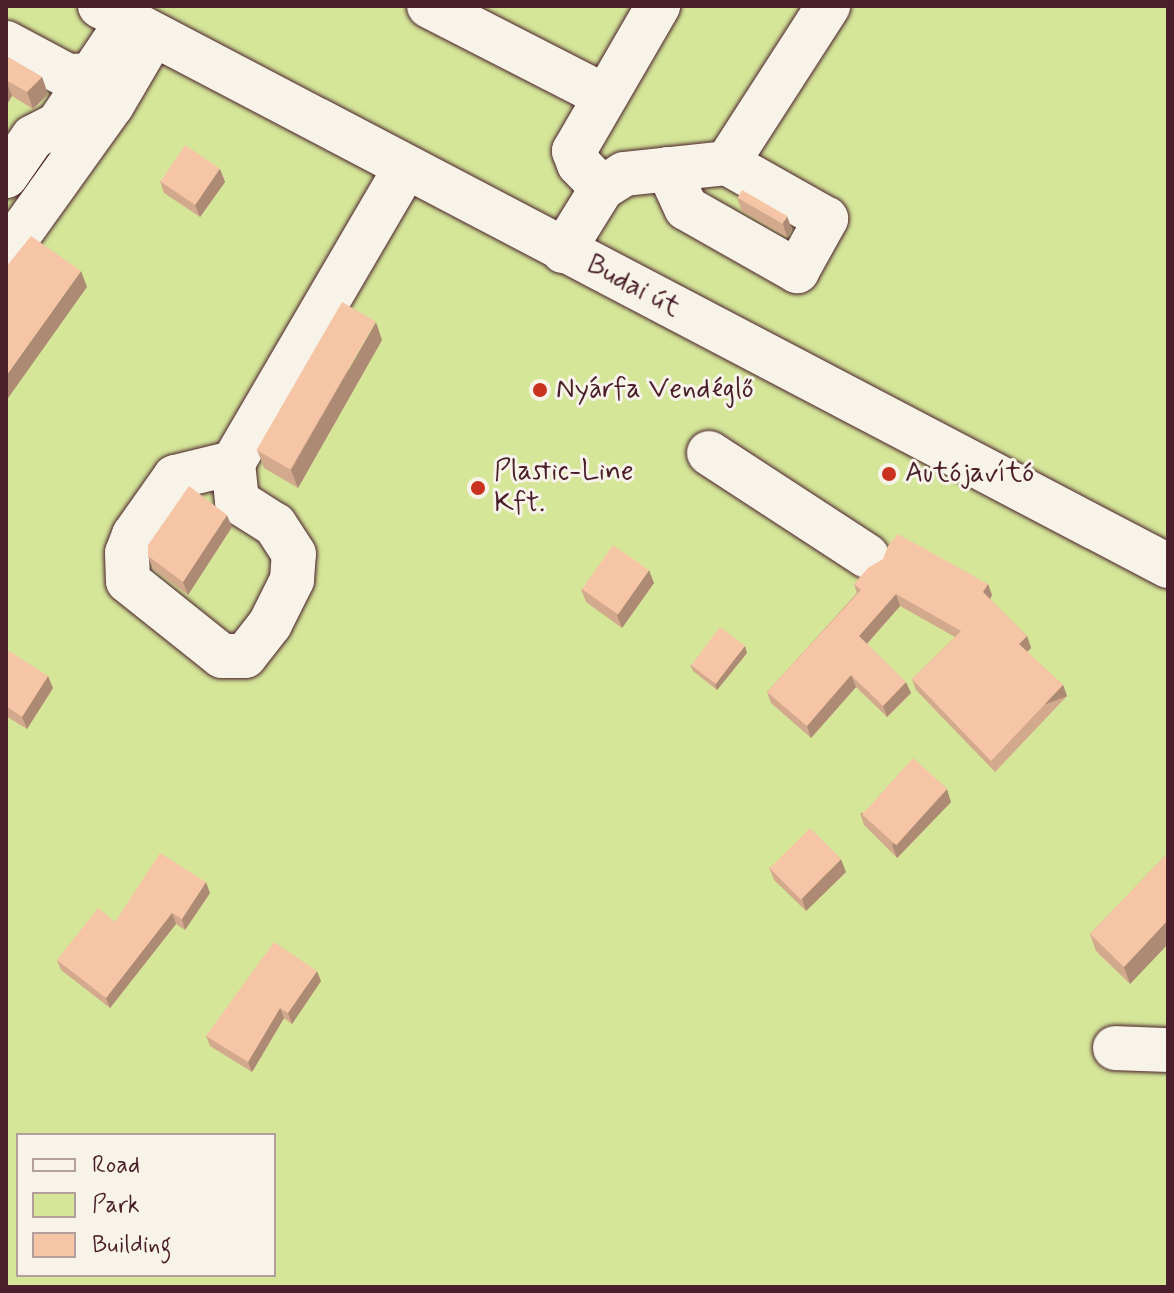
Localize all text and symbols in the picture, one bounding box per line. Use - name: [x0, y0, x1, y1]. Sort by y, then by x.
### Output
- street label: Budai út: [580, 248, 686, 326]
- place label: Nyárfa Vendéglő: [556, 373, 752, 407]
- marker: Nyárfa Vendéglő: [531, 381, 549, 399]
- place label: Plastic-Line Kft.: [494, 455, 634, 521]
- place label: Autójavító: [905, 457, 1034, 491]
- marker: Autójavító: [880, 465, 898, 483]
- marker: Plastic-Line Kft.: [469, 479, 487, 497]
- legend: [16, 1133, 276, 1277]
- text: Road: [92, 1150, 140, 1181]
- text: Park: [92, 1190, 140, 1221]
- text: Building: [92, 1230, 172, 1261]

